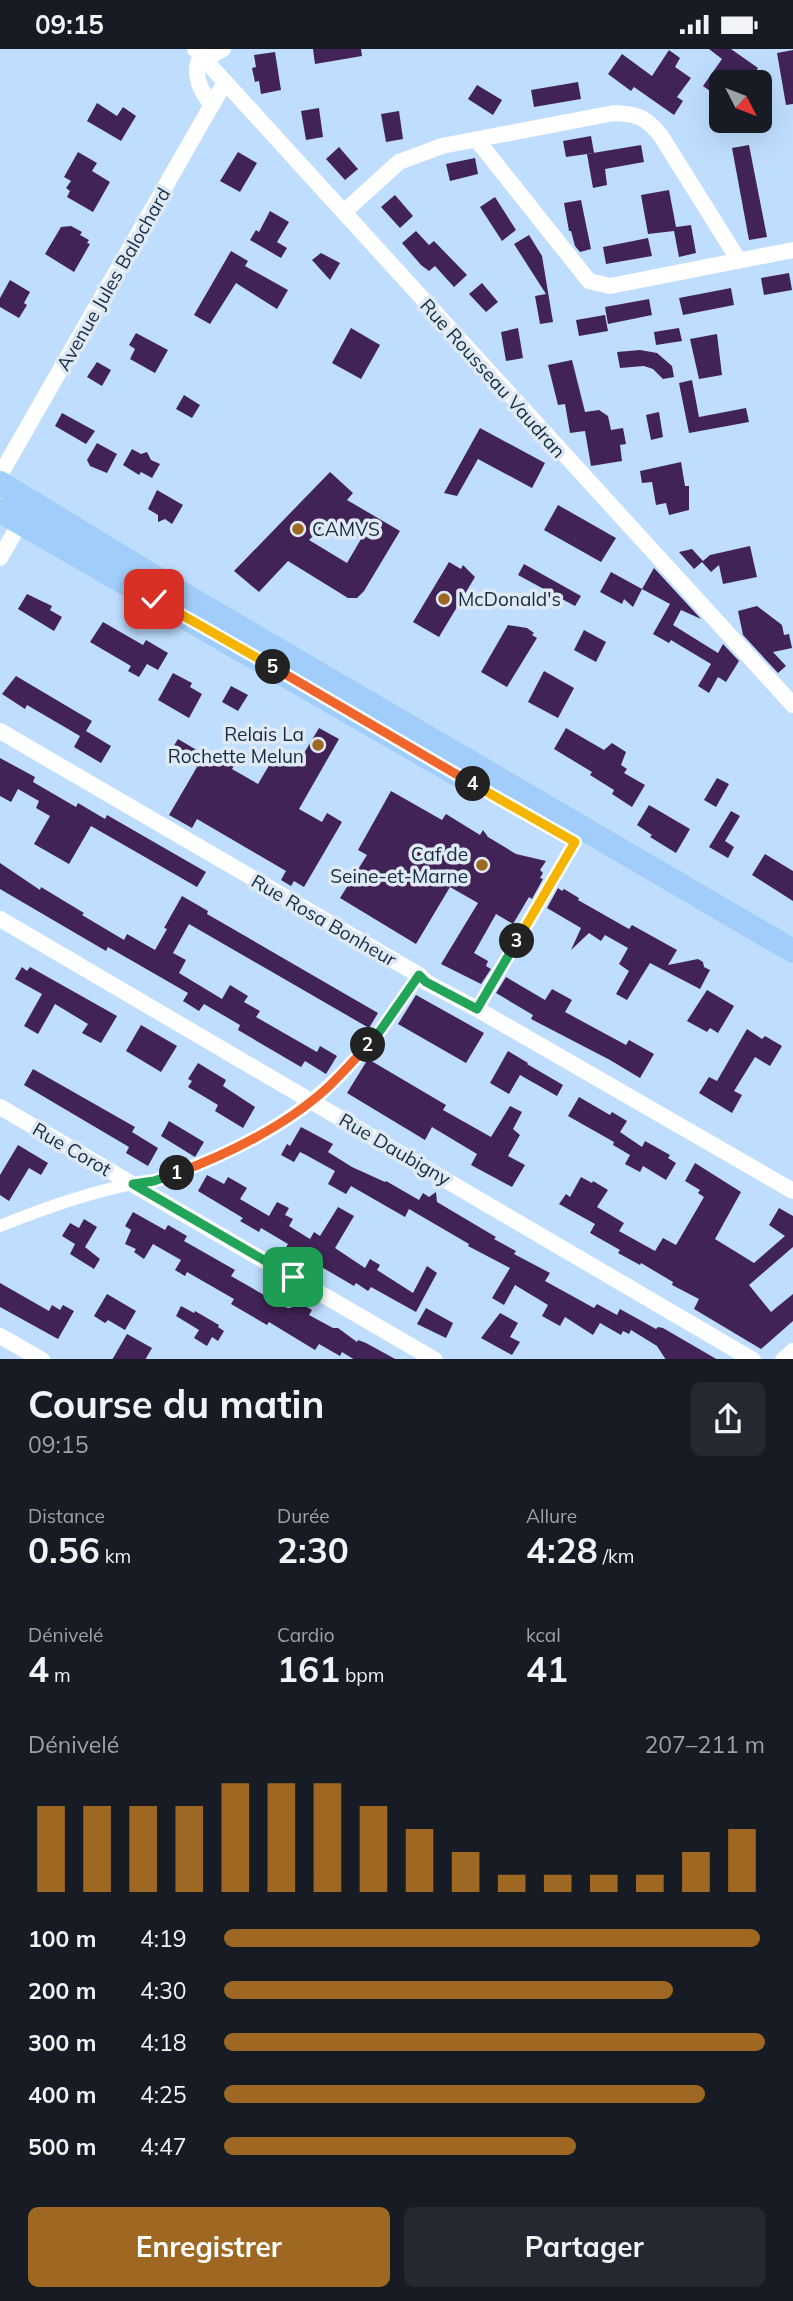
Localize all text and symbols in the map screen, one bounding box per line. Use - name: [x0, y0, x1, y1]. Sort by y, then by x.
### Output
- text: 09:15: [35, 8, 104, 41]
- north arrow: [709, 70, 772, 133]
- map controls: [709, 70, 772, 133]
- street label: Avenue Jules Balochard: [51, 183, 175, 375]
- street label: Rue Rousseau Vaudran: [415, 293, 571, 463]
- place label: CAMVS: [312, 517, 380, 541]
- marker: CAMVS: [290, 521, 306, 537]
- pin: [124, 569, 184, 629]
- icon: check: [135, 580, 173, 618]
- place label: McDonald's: [458, 587, 561, 611]
- marker: McDonald's: [436, 591, 452, 607]
- pin: 5: [256, 649, 290, 685]
- text: 5: [267, 654, 278, 678]
- place label: Relais La Rochette Melun: [168, 722, 304, 768]
- marker: Relais La Rochette Melun: [310, 737, 326, 753]
- pin: 4: [456, 767, 490, 801]
- text: 4: [467, 771, 478, 795]
- place label: Caf de Seine-et-Marne: [330, 842, 468, 888]
- marker: Caf de Seine-et-Marne: [474, 857, 490, 873]
- street label: Rue Rosa Bonheur: [247, 869, 401, 971]
- pin: 3: [500, 923, 534, 959]
- text: 3: [511, 928, 522, 952]
- pin: 2: [350, 1027, 386, 1063]
- text: 2: [362, 1032, 373, 1056]
- street label: Rue Daubigny: [335, 1107, 455, 1191]
- street label: Rue Corot: [28, 1117, 116, 1181]
- pin: 1: [160, 1155, 194, 1191]
- text: 1: [171, 1160, 182, 1184]
- pin: [263, 1247, 323, 1307]
- icon: arrive: [274, 1258, 312, 1296]
- text: Course du matin: [28, 1380, 324, 1428]
- button: share: [691, 1382, 765, 1456]
- text: 09:15: [28, 1430, 88, 1459]
- text: Distance: [28, 1504, 105, 1528]
- text: Durée: [277, 1504, 330, 1528]
- text: Allure: [526, 1504, 577, 1528]
- text: 0.56: [28, 1528, 100, 1572]
- text: 2:30: [277, 1528, 349, 1572]
- text: 4:28: [526, 1528, 598, 1572]
- text: km: [100, 1544, 131, 1568]
- text: /km: [598, 1544, 635, 1568]
- text: Dénivelé: [28, 1623, 103, 1647]
- text: Cardio: [277, 1623, 335, 1647]
- text: kcal: [526, 1623, 561, 1647]
- text: 4: [28, 1647, 49, 1691]
- text: 161: [277, 1647, 340, 1691]
- text: 41: [526, 1647, 568, 1691]
- text: m: [49, 1663, 71, 1687]
- text: bpm: [340, 1663, 384, 1687]
- text: Dénivelé: [28, 1730, 119, 1759]
- text: 207–211 m: [644, 1730, 765, 1759]
- text: 100 m: [28, 1924, 96, 1953]
- text: 4:19: [140, 1924, 187, 1953]
- text: 200 m: [28, 1976, 96, 2005]
- text: 4:30: [140, 1976, 187, 2005]
- text: 300 m: [28, 2028, 96, 2057]
- text: 4:18: [140, 2028, 187, 2057]
- text: 400 m: [28, 2080, 96, 2109]
- text: 4:25: [140, 2080, 187, 2109]
- text: 500 m: [28, 2132, 96, 2161]
- text: 4:47: [140, 2132, 187, 2161]
- button: Enregistrer: [28, 2207, 390, 2287]
- button: Partager: [404, 2207, 765, 2287]

